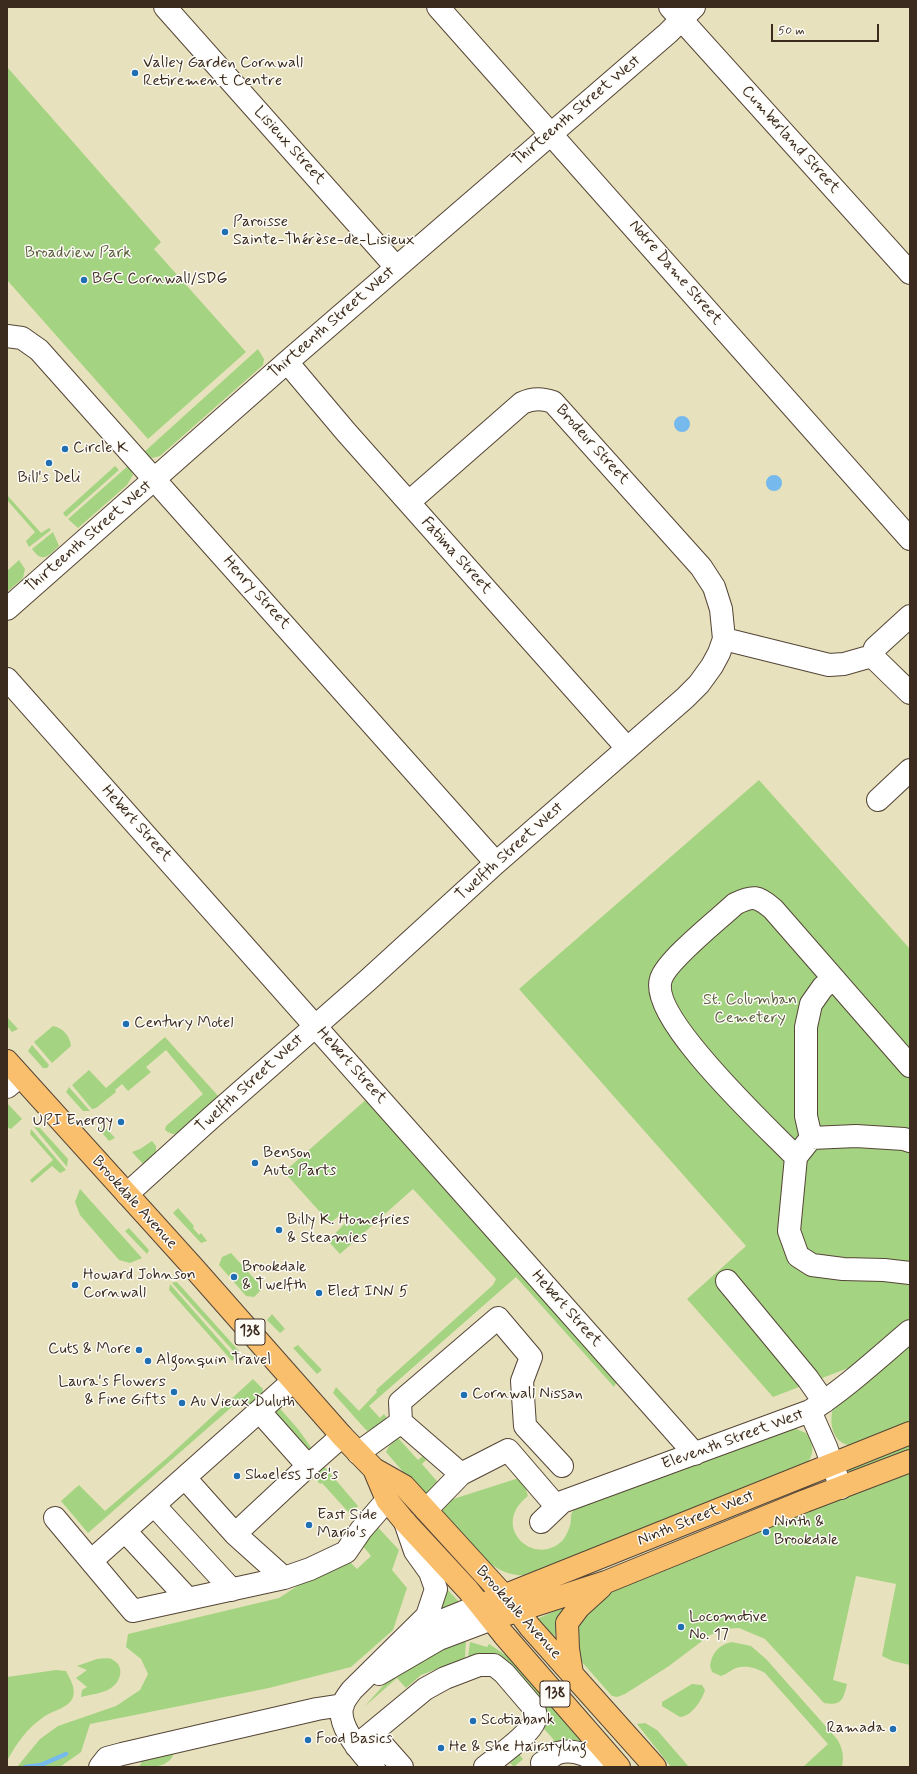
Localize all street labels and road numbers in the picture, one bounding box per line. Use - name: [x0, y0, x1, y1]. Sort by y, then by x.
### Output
- street label: Thirteenth Street West: [509, 52, 645, 170]
- street label: Cumberland Street: [737, 82, 843, 198]
- street label: Lisieux Street: [249, 103, 329, 189]
- street label: Notre Dame Street: [624, 217, 726, 329]
- street label: Thirteenth Street West: [265, 263, 399, 383]
- street label: Brodeur Street: [551, 401, 633, 489]
- street label: Thirteenth Street West: [22, 477, 156, 597]
- street label: Fatima Street: [416, 514, 496, 598]
- street label: Henry Street: [218, 552, 294, 634]
- street label: Hebert Street: [97, 782, 175, 866]
- street label: Twelfth Street West: [452, 799, 568, 905]
- street label: Hebert Street: [312, 1024, 390, 1108]
- street label: Twelfth Street West: [192, 1031, 308, 1137]
- street label: Brookdale Avenue: [87, 1152, 181, 1254]
- street label: Hebert Street: [527, 1267, 605, 1351]
- road number: 138: [235, 1319, 265, 1345]
- street label: Eleventh Street West: [659, 1405, 807, 1475]
- street label: Ninth Street West: [635, 1487, 757, 1551]
- street label: Brookdale Avenue: [471, 1562, 565, 1664]
- road number: 138: [540, 1681, 570, 1707]

